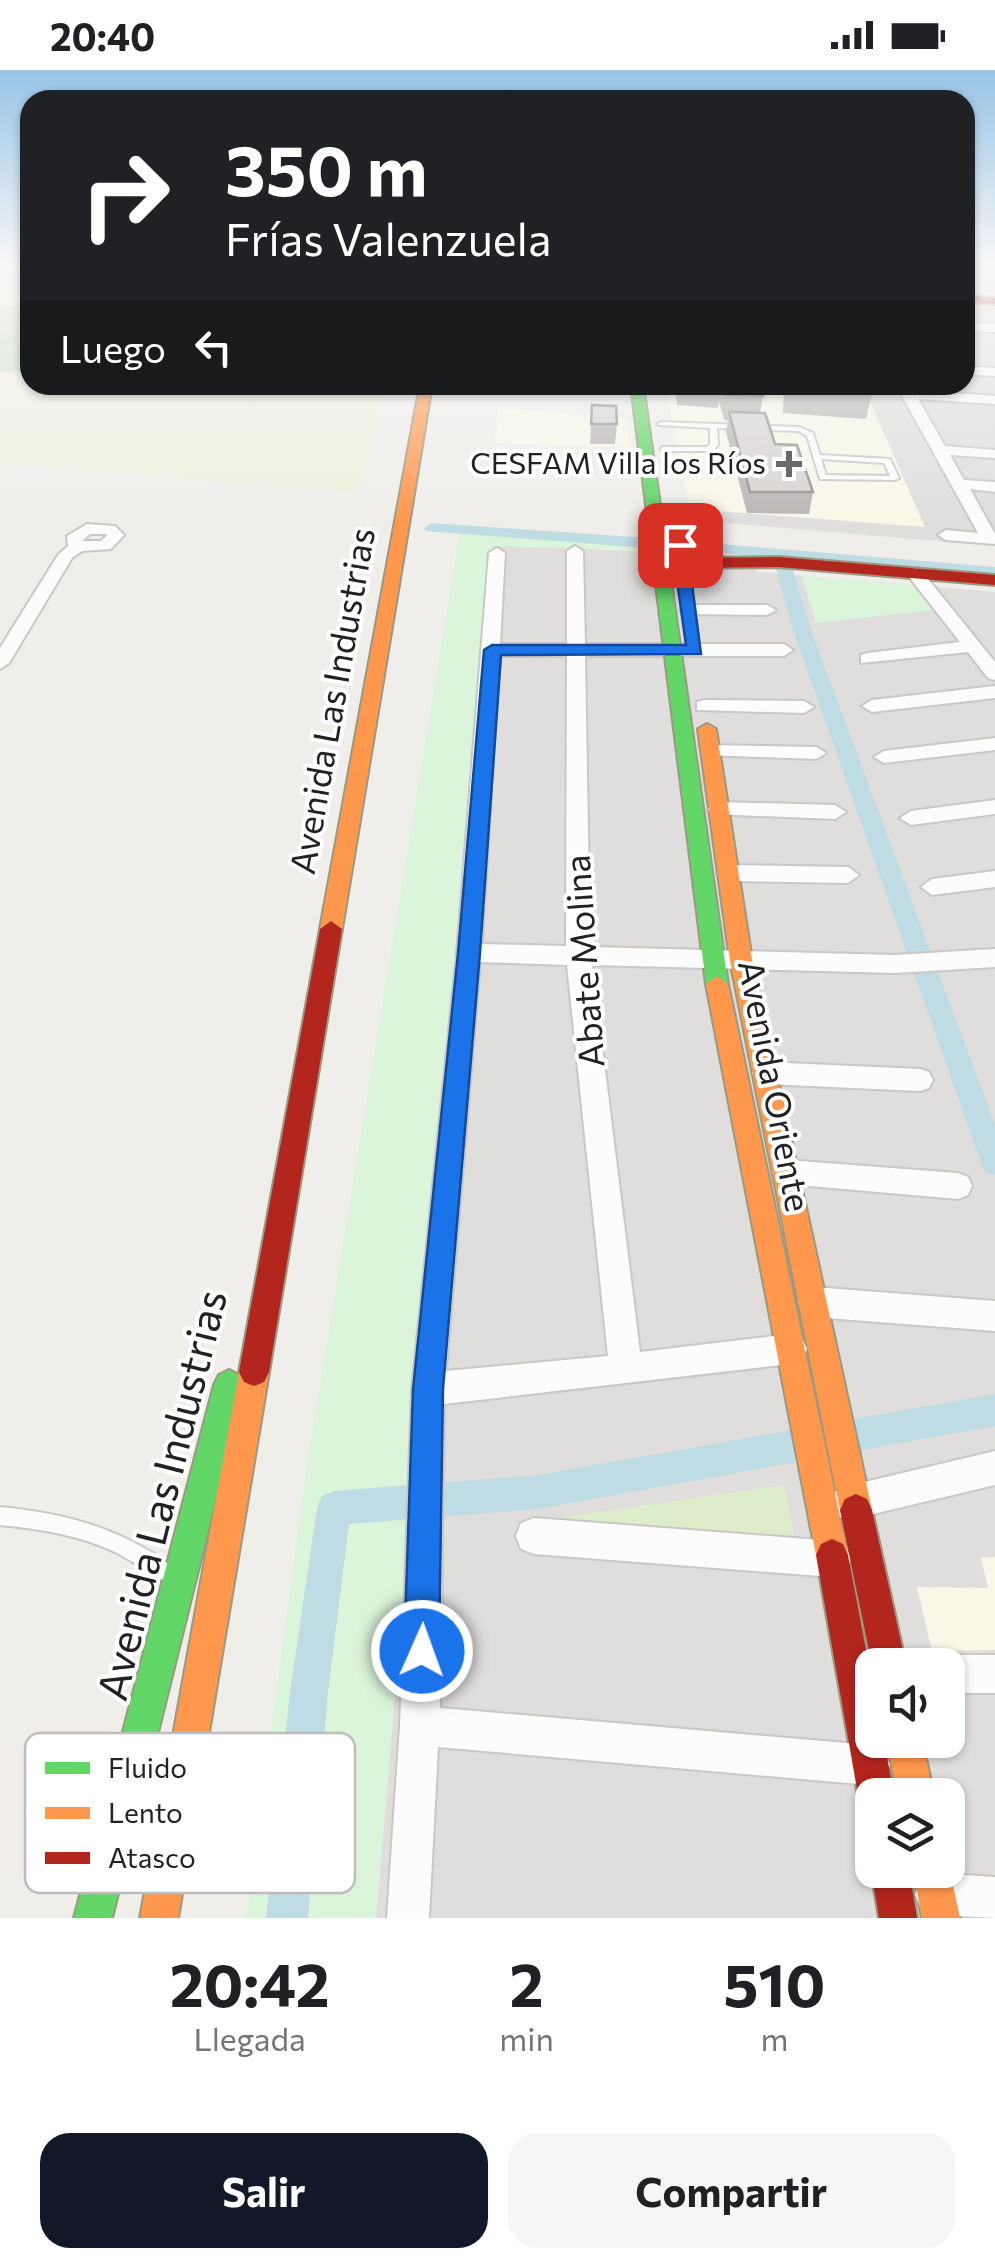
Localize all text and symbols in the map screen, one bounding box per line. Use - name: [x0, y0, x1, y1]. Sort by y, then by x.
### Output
- text: 20:40: [50, 12, 155, 59]
- text: 350 m: [225, 125, 428, 210]
- icon: right: [60, 130, 190, 260]
- text: Frías Valenzuela: [225, 210, 552, 265]
- icon: left: [186, 320, 241, 375]
- text: Luego: [60, 324, 166, 371]
- place label: CESFAM Villa los Ríos: [470, 443, 766, 480]
- marker: CESFAM Villa los Ríos: [776, 451, 802, 477]
- pin: [638, 503, 723, 588]
- icon: arrive: [653, 518, 708, 573]
- street label: Avenida Las Industrias: [279, 524, 382, 877]
- street label: Abate Molina: [554, 853, 611, 1069]
- street label: Avenida Oriente: [731, 956, 822, 1215]
- street label: Avenida Las Industrias: [84, 1284, 236, 1705]
- position arrow: [370, 1599, 474, 1703]
- map controls: [855, 1648, 965, 1888]
- button: sound: [855, 1648, 965, 1758]
- legend: [25, 1733, 355, 1893]
- text: Fluido: [108, 1750, 187, 1784]
- button: layers: [855, 1778, 965, 1888]
- text: Lento: [108, 1795, 183, 1829]
- text: Atasco: [108, 1840, 196, 1874]
- text: 20:42: [170, 1946, 330, 2019]
- text: 2: [509, 1946, 544, 2019]
- text: 510: [723, 1946, 825, 2019]
- text: Llegada: [193, 2018, 306, 2058]
- text: min: [499, 2018, 554, 2058]
- text: m: [760, 2018, 788, 2058]
- button: Salir: [40, 2133, 488, 2248]
- button: Compartir: [508, 2133, 955, 2248]

